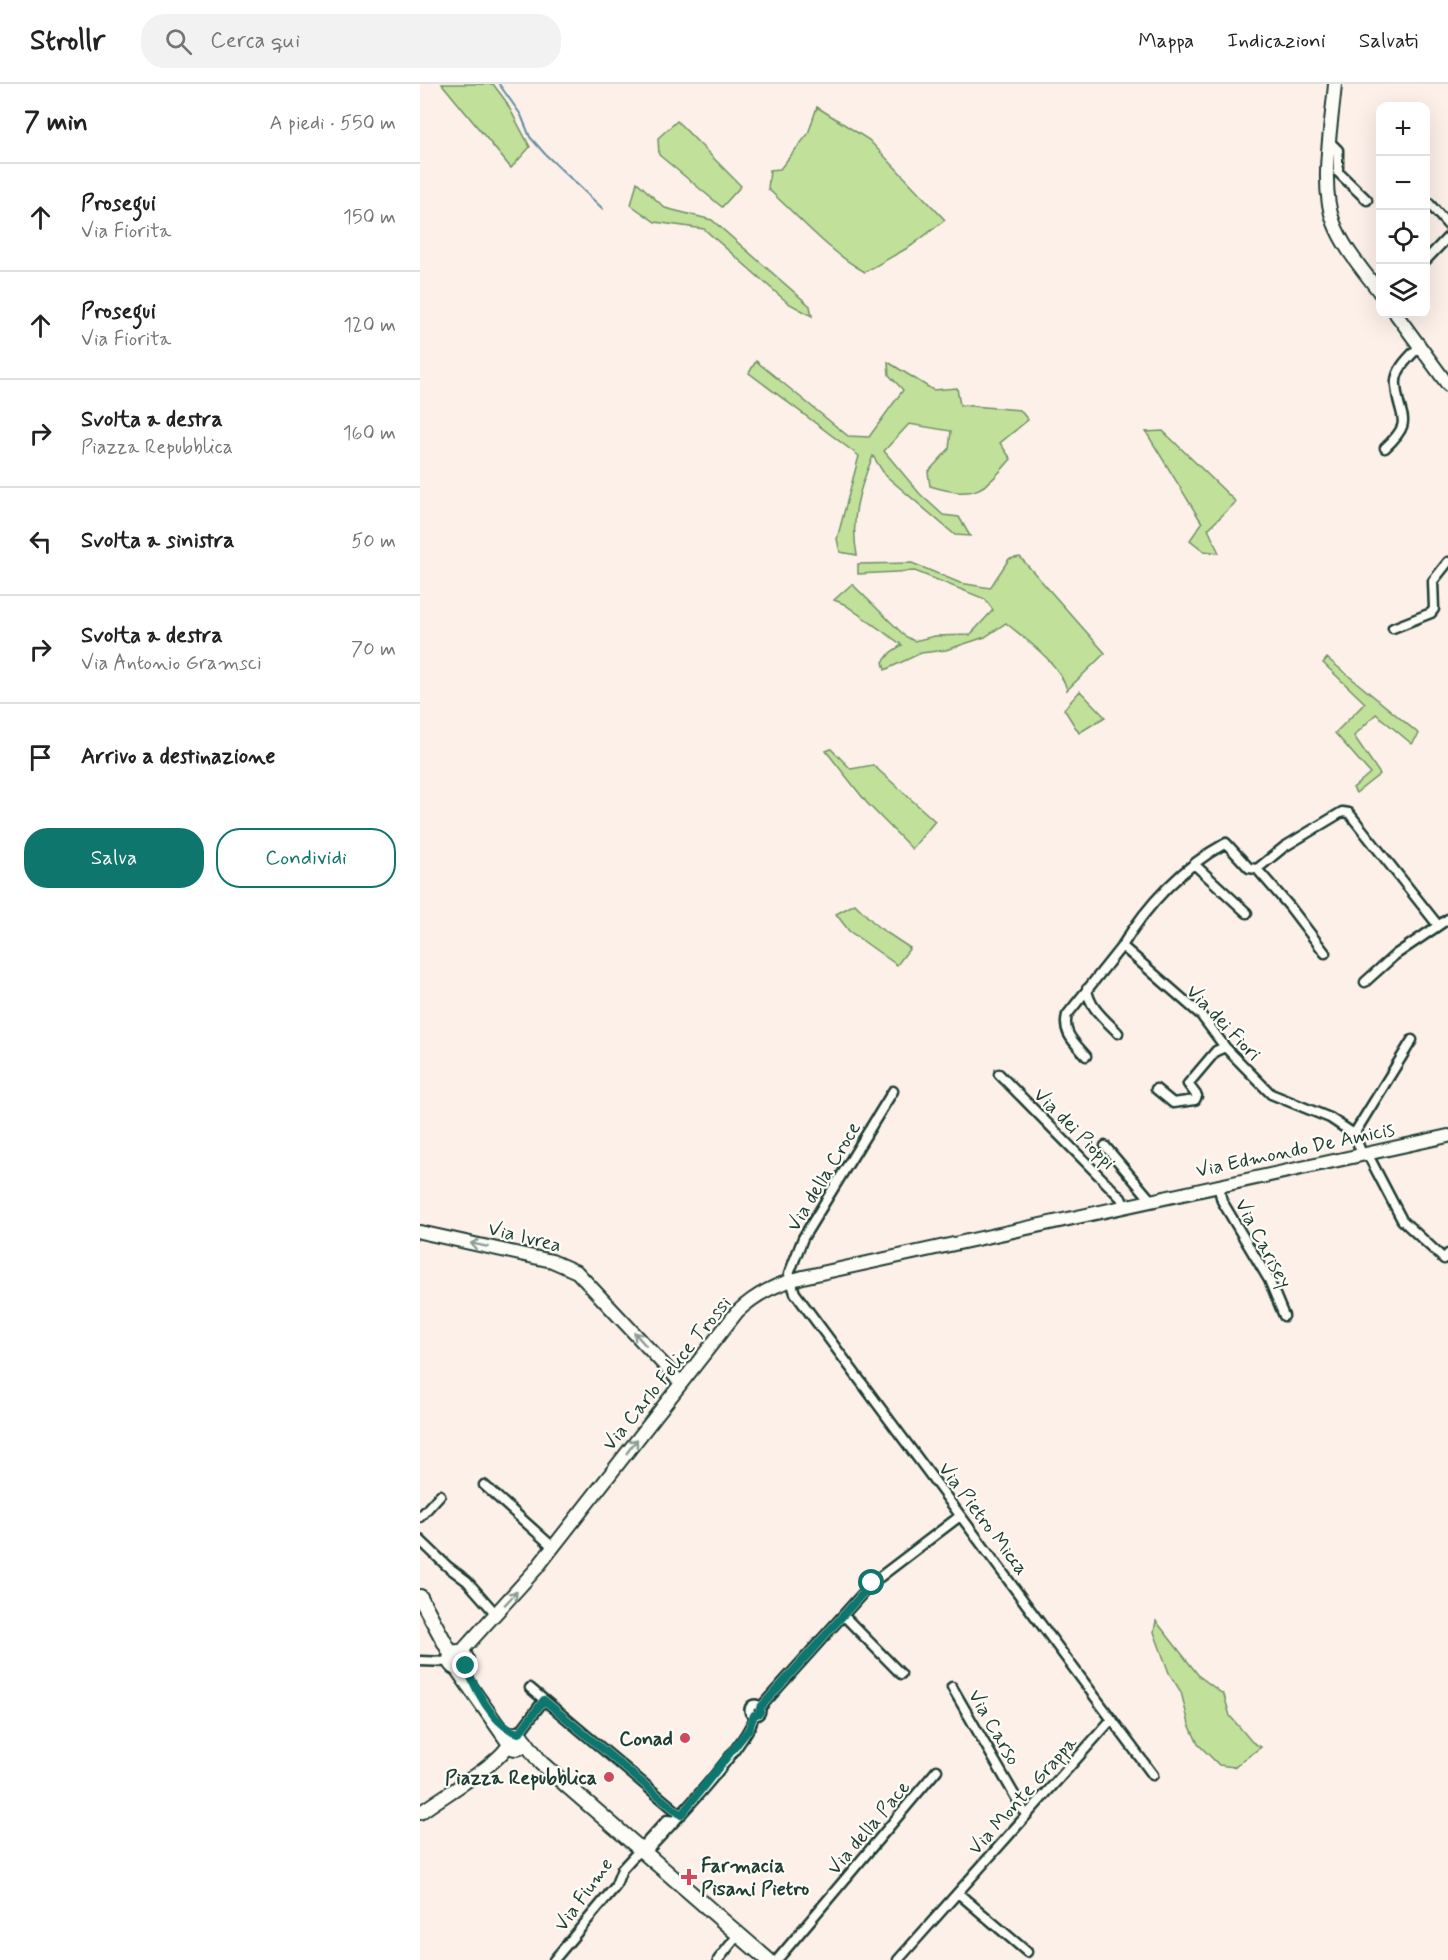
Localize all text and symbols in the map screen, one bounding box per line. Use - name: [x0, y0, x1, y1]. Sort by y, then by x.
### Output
- search box: [141, 14, 561, 68]
- text: Strollr: [30, 23, 105, 60]
- icon: search: [162, 25, 195, 58]
- text: Cerca qui: [210, 27, 300, 55]
- text: Mappa: [1138, 27, 1194, 55]
- text: Indicazioni: [1227, 27, 1326, 55]
- text: Salvati: [1359, 27, 1418, 55]
- map controls: [1376, 102, 1430, 318]
- button: +: [1376, 102, 1430, 156]
- text: 7 min: [24, 106, 88, 140]
- text: A piedi · 550 m: [269, 110, 396, 137]
- button: −: [1376, 156, 1430, 210]
- text: Prosegui: [81, 190, 156, 218]
- icon: ahead: [24, 201, 57, 234]
- text: 150 m: [343, 204, 396, 231]
- button: locate: [1376, 210, 1430, 264]
- text: Via Fiorita: [81, 218, 171, 245]
- button: layers: [1376, 264, 1430, 318]
- text: Prosegui: [81, 298, 156, 326]
- icon: ahead: [24, 309, 57, 342]
- text: 120 m: [343, 312, 396, 339]
- text: Via Fiorita: [81, 326, 171, 353]
- text: Svolta a destra: [81, 406, 223, 434]
- icon: right: [24, 417, 57, 450]
- text: 160 m: [343, 420, 396, 447]
- text: Piazza Repubblica: [81, 434, 233, 461]
- icon: left: [24, 525, 57, 558]
- text: Svolta a sinistra: [81, 527, 235, 555]
- text: 50 m: [351, 528, 396, 555]
- text: Svolta a destra: [81, 622, 223, 650]
- icon: right: [24, 633, 57, 666]
- text: 70 m: [351, 636, 396, 663]
- text: Via Antonio Gramsci: [81, 650, 262, 677]
- icon: arrive: [24, 741, 57, 774]
- text: Arrivo a destinazione: [81, 743, 275, 771]
- button: Salva: [24, 828, 204, 888]
- button: Condividi: [216, 828, 396, 888]
- street label: Via dei Fiori: [1180, 979, 1266, 1067]
- street label: Via dei Pioppi: [1027, 1082, 1121, 1176]
- street label: Via Edmondo De Amicis: [1193, 1116, 1397, 1185]
- street label: Via della Croce: [781, 1117, 868, 1237]
- street label: Via Carisey: [1228, 1194, 1298, 1293]
- street label: Via Ivrea: [485, 1215, 564, 1260]
- one-way arrow: [469, 1239, 489, 1250]
- street label: Via Carlo Felice Trossi: [596, 1291, 738, 1457]
- one-way arrow: [633, 1332, 647, 1347]
- one-way arrow: [626, 1438, 638, 1454]
- street label: Via Pietro Micca: [931, 1457, 1034, 1581]
- route start: [858, 1569, 884, 1595]
- one-way arrow: [503, 1591, 517, 1606]
- route end: [452, 1652, 478, 1678]
- street label: Via Carso: [961, 1685, 1026, 1771]
- place label: Conad: [619, 1726, 673, 1753]
- street label: Via Monte Grappa: [962, 1730, 1084, 1861]
- marker: Conad: [678, 1731, 692, 1745]
- place label: Piazza Repubblica: [445, 1765, 597, 1792]
- marker: Piazza Repubblica: [602, 1770, 616, 1784]
- street label: Via della Pace: [821, 1775, 917, 1881]
- street label: Via Fiume: [548, 1853, 620, 1937]
- place label: Farmacia Pisani Pietro: [701, 1853, 809, 1903]
- marker: Farmacia Pisani Pietro: [682, 1870, 696, 1884]

